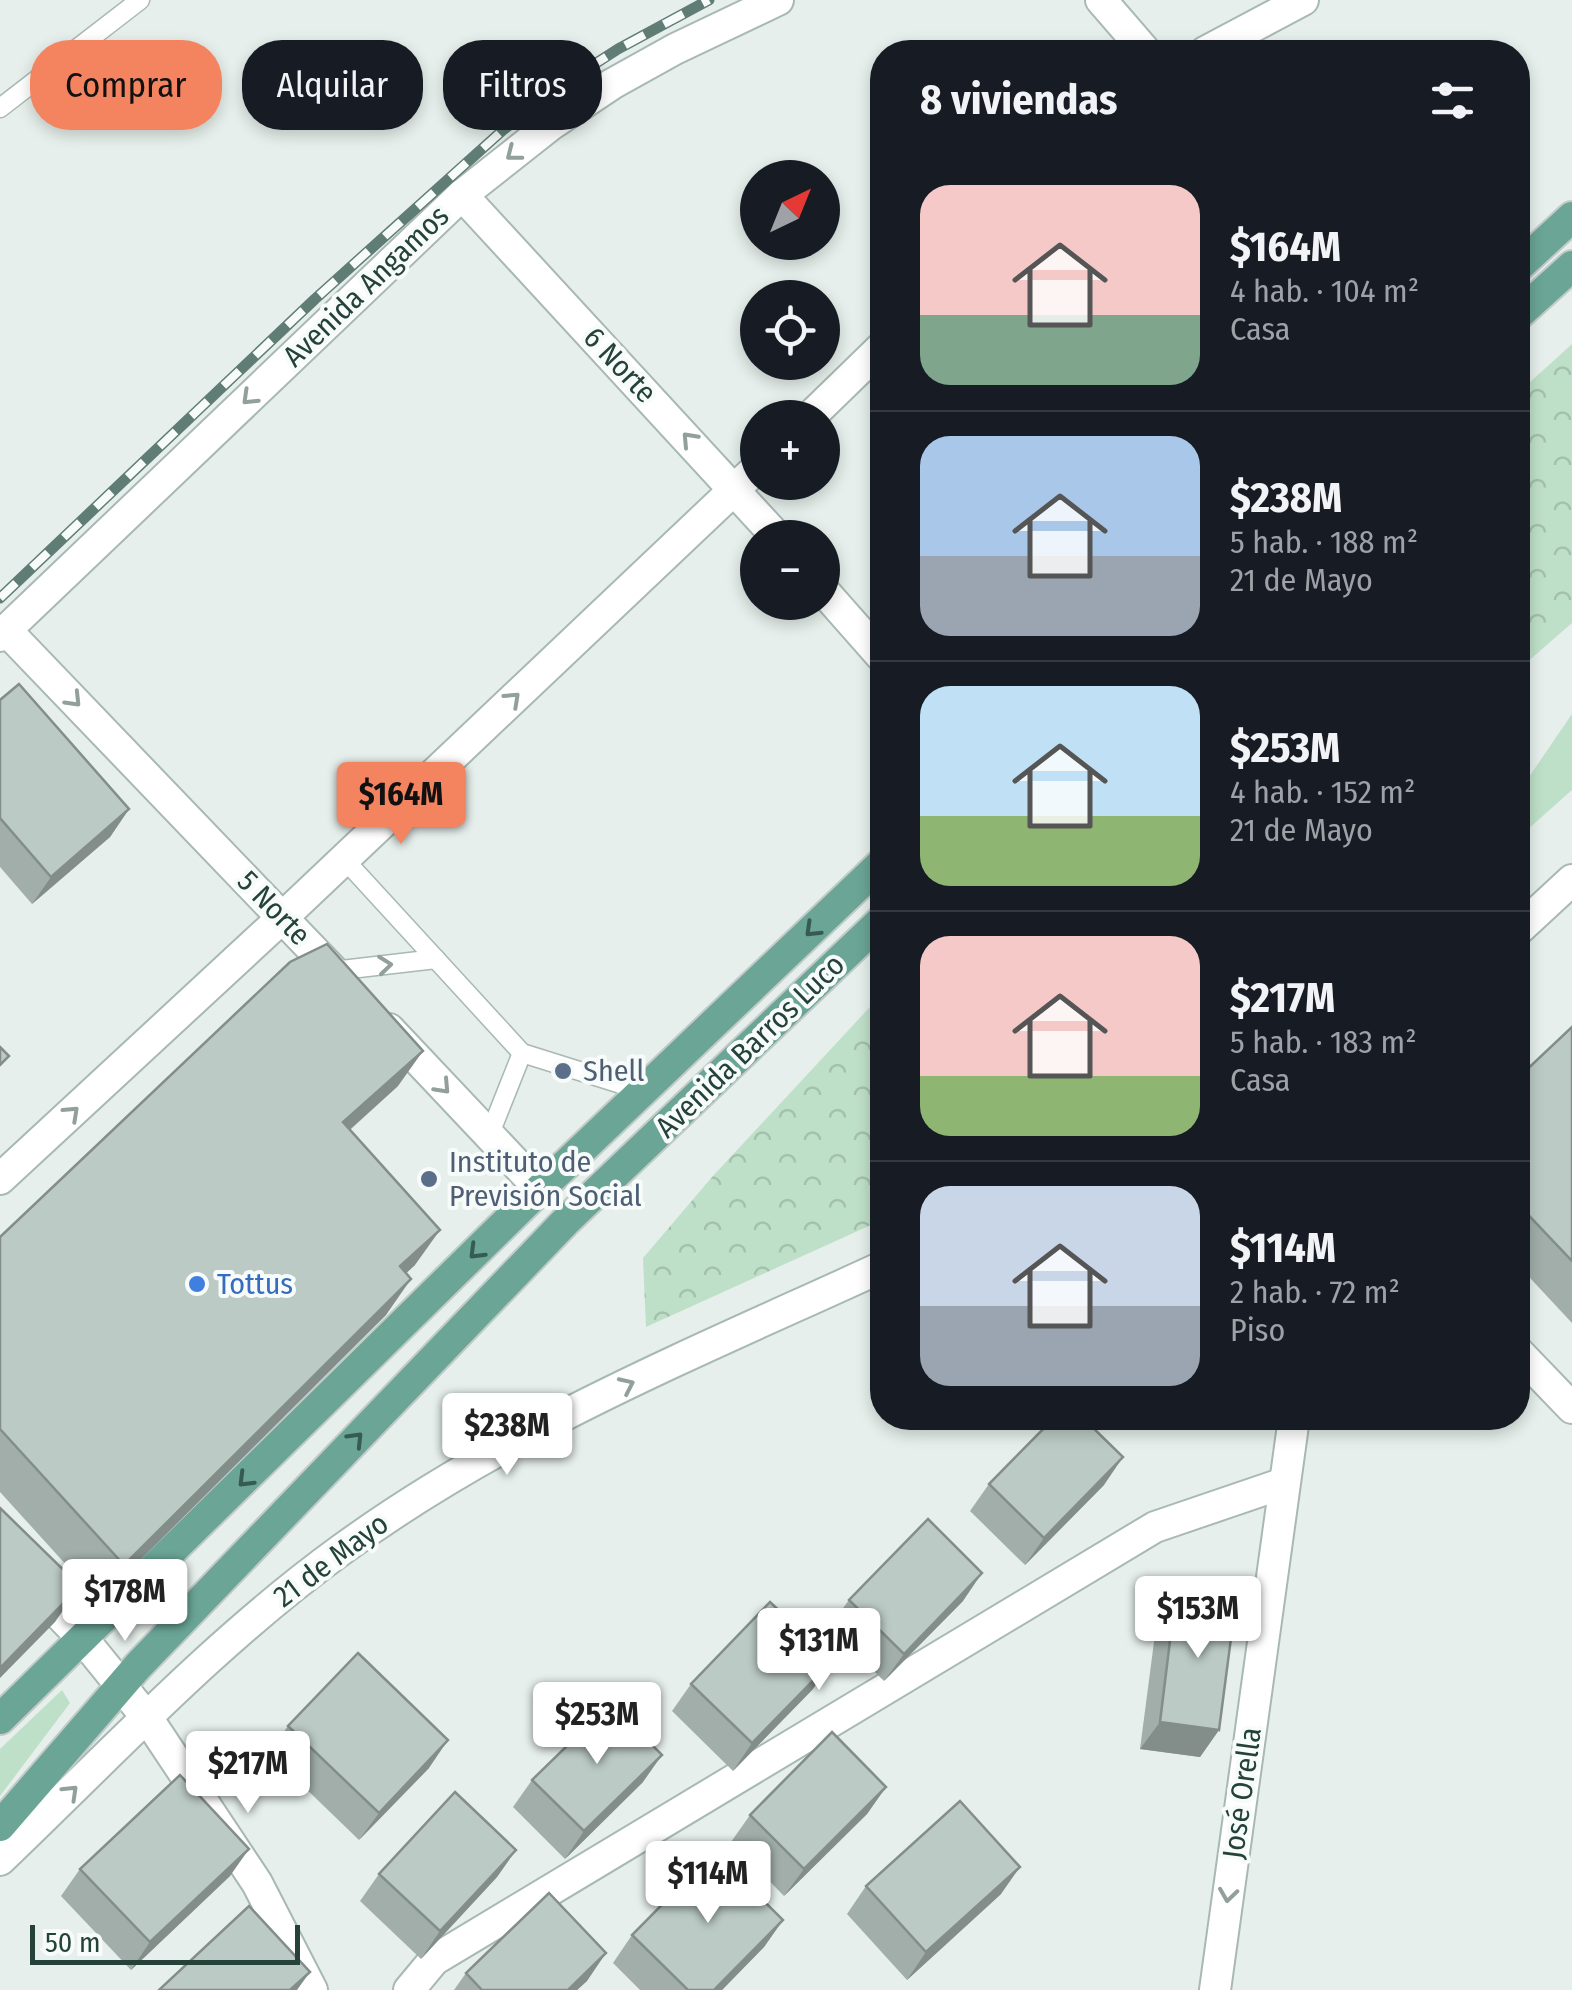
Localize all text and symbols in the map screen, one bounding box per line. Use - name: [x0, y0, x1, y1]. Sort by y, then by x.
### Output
- chip: Comprar: [30, 40, 222, 130]
- chip: Alquilar: [242, 40, 423, 130]
- chip: Filtros: [443, 40, 602, 130]
- icon: filters: [1425, 73, 1480, 128]
- text: 8 viviendas: [920, 75, 1117, 125]
- one-way arrow: [507, 142, 525, 160]
- north arrow: [740, 160, 840, 260]
- map controls: [740, 160, 840, 620]
- street label: Avenida Angamos: [276, 198, 456, 374]
- text: $164M: [1230, 222, 1341, 272]
- icon: home: [1000, 225, 1120, 345]
- text: 4 hab. · 104 m²: [1230, 272, 1419, 310]
- button: locate: [740, 280, 840, 380]
- text: Casa: [1230, 310, 1291, 348]
- street label: 6 Norte: [576, 320, 664, 410]
- one-way arrow: [242, 386, 261, 404]
- button: +: [740, 400, 840, 500]
- one-way arrow: [683, 432, 701, 451]
- text: $238M: [1230, 473, 1342, 523]
- icon: home: [1000, 476, 1120, 596]
- button: −: [740, 520, 840, 620]
- text: 5 hab. · 188 m²: [1230, 523, 1418, 561]
- text: 21 de Mayo: [1230, 561, 1373, 599]
- one-way arrow: [62, 688, 80, 707]
- one-way arrow: [501, 693, 520, 711]
- text: $253M: [1230, 723, 1340, 773]
- icon: home: [1000, 726, 1120, 846]
- pin: $164M: [331, 762, 471, 847]
- text: 4 hab. · 152 m²: [1230, 773, 1415, 811]
- text: $164M: [359, 775, 443, 813]
- text: 21 de Mayo: [1230, 811, 1373, 849]
- street label: 5 Norte: [230, 863, 318, 953]
- one-way arrow: [805, 918, 824, 936]
- street label: Avenida Barros Luco: [648, 947, 852, 1145]
- one-way arrow: [377, 955, 393, 976]
- text: $217M: [1230, 973, 1335, 1023]
- icon: home: [1000, 976, 1120, 1096]
- text: 5 hab. · 183 m²: [1230, 1023, 1417, 1061]
- place label: Shell: [583, 1053, 644, 1089]
- marker: Shell: [552, 1060, 574, 1082]
- text: Casa: [1230, 1061, 1291, 1099]
- one-way arrow: [431, 1075, 449, 1094]
- one-way arrow: [60, 1107, 78, 1125]
- place label: Instituto de Previsión Social: [449, 1144, 642, 1214]
- marker: Instituto de Previsión Social: [418, 1168, 440, 1190]
- text: $114M: [1230, 1223, 1336, 1273]
- icon: home: [1000, 1226, 1120, 1346]
- one-way arrow: [470, 1240, 488, 1258]
- place label: Tottus: [217, 1266, 293, 1302]
- marker: Tottus: [186, 1273, 208, 1295]
- text: 2 hab. · 72 m²: [1230, 1273, 1400, 1311]
- text: Piso: [1230, 1311, 1285, 1349]
- one-way arrow: [617, 1377, 635, 1397]
- pin: $238M: [437, 1393, 577, 1478]
- text: $238M: [464, 1406, 550, 1444]
- one-way arrow: [344, 1432, 362, 1450]
- one-way arrow: [238, 1468, 256, 1486]
- street label: 21 de Mayo: [267, 1505, 395, 1615]
- pin: $178M: [55, 1559, 195, 1644]
- text: $178M: [84, 1572, 166, 1610]
- pin: $153M: [1128, 1576, 1268, 1661]
- text: $153M: [1157, 1589, 1239, 1627]
- pin: $131M: [749, 1608, 889, 1693]
- text: $131M: [779, 1621, 859, 1659]
- pin: $253M: [527, 1682, 667, 1767]
- text: $253M: [555, 1695, 639, 1733]
- street label: José Orella: [1215, 1725, 1269, 1861]
- pin: $217M: [178, 1731, 318, 1816]
- text: $217M: [208, 1744, 288, 1782]
- one-way arrow: [59, 1786, 77, 1804]
- pin: $114M: [638, 1841, 778, 1926]
- text: $114M: [668, 1854, 748, 1892]
- one-way arrow: [1218, 1887, 1239, 1904]
- scale bar: [30, 1920, 300, 1964]
- text: 50 m: [45, 1926, 101, 1959]

